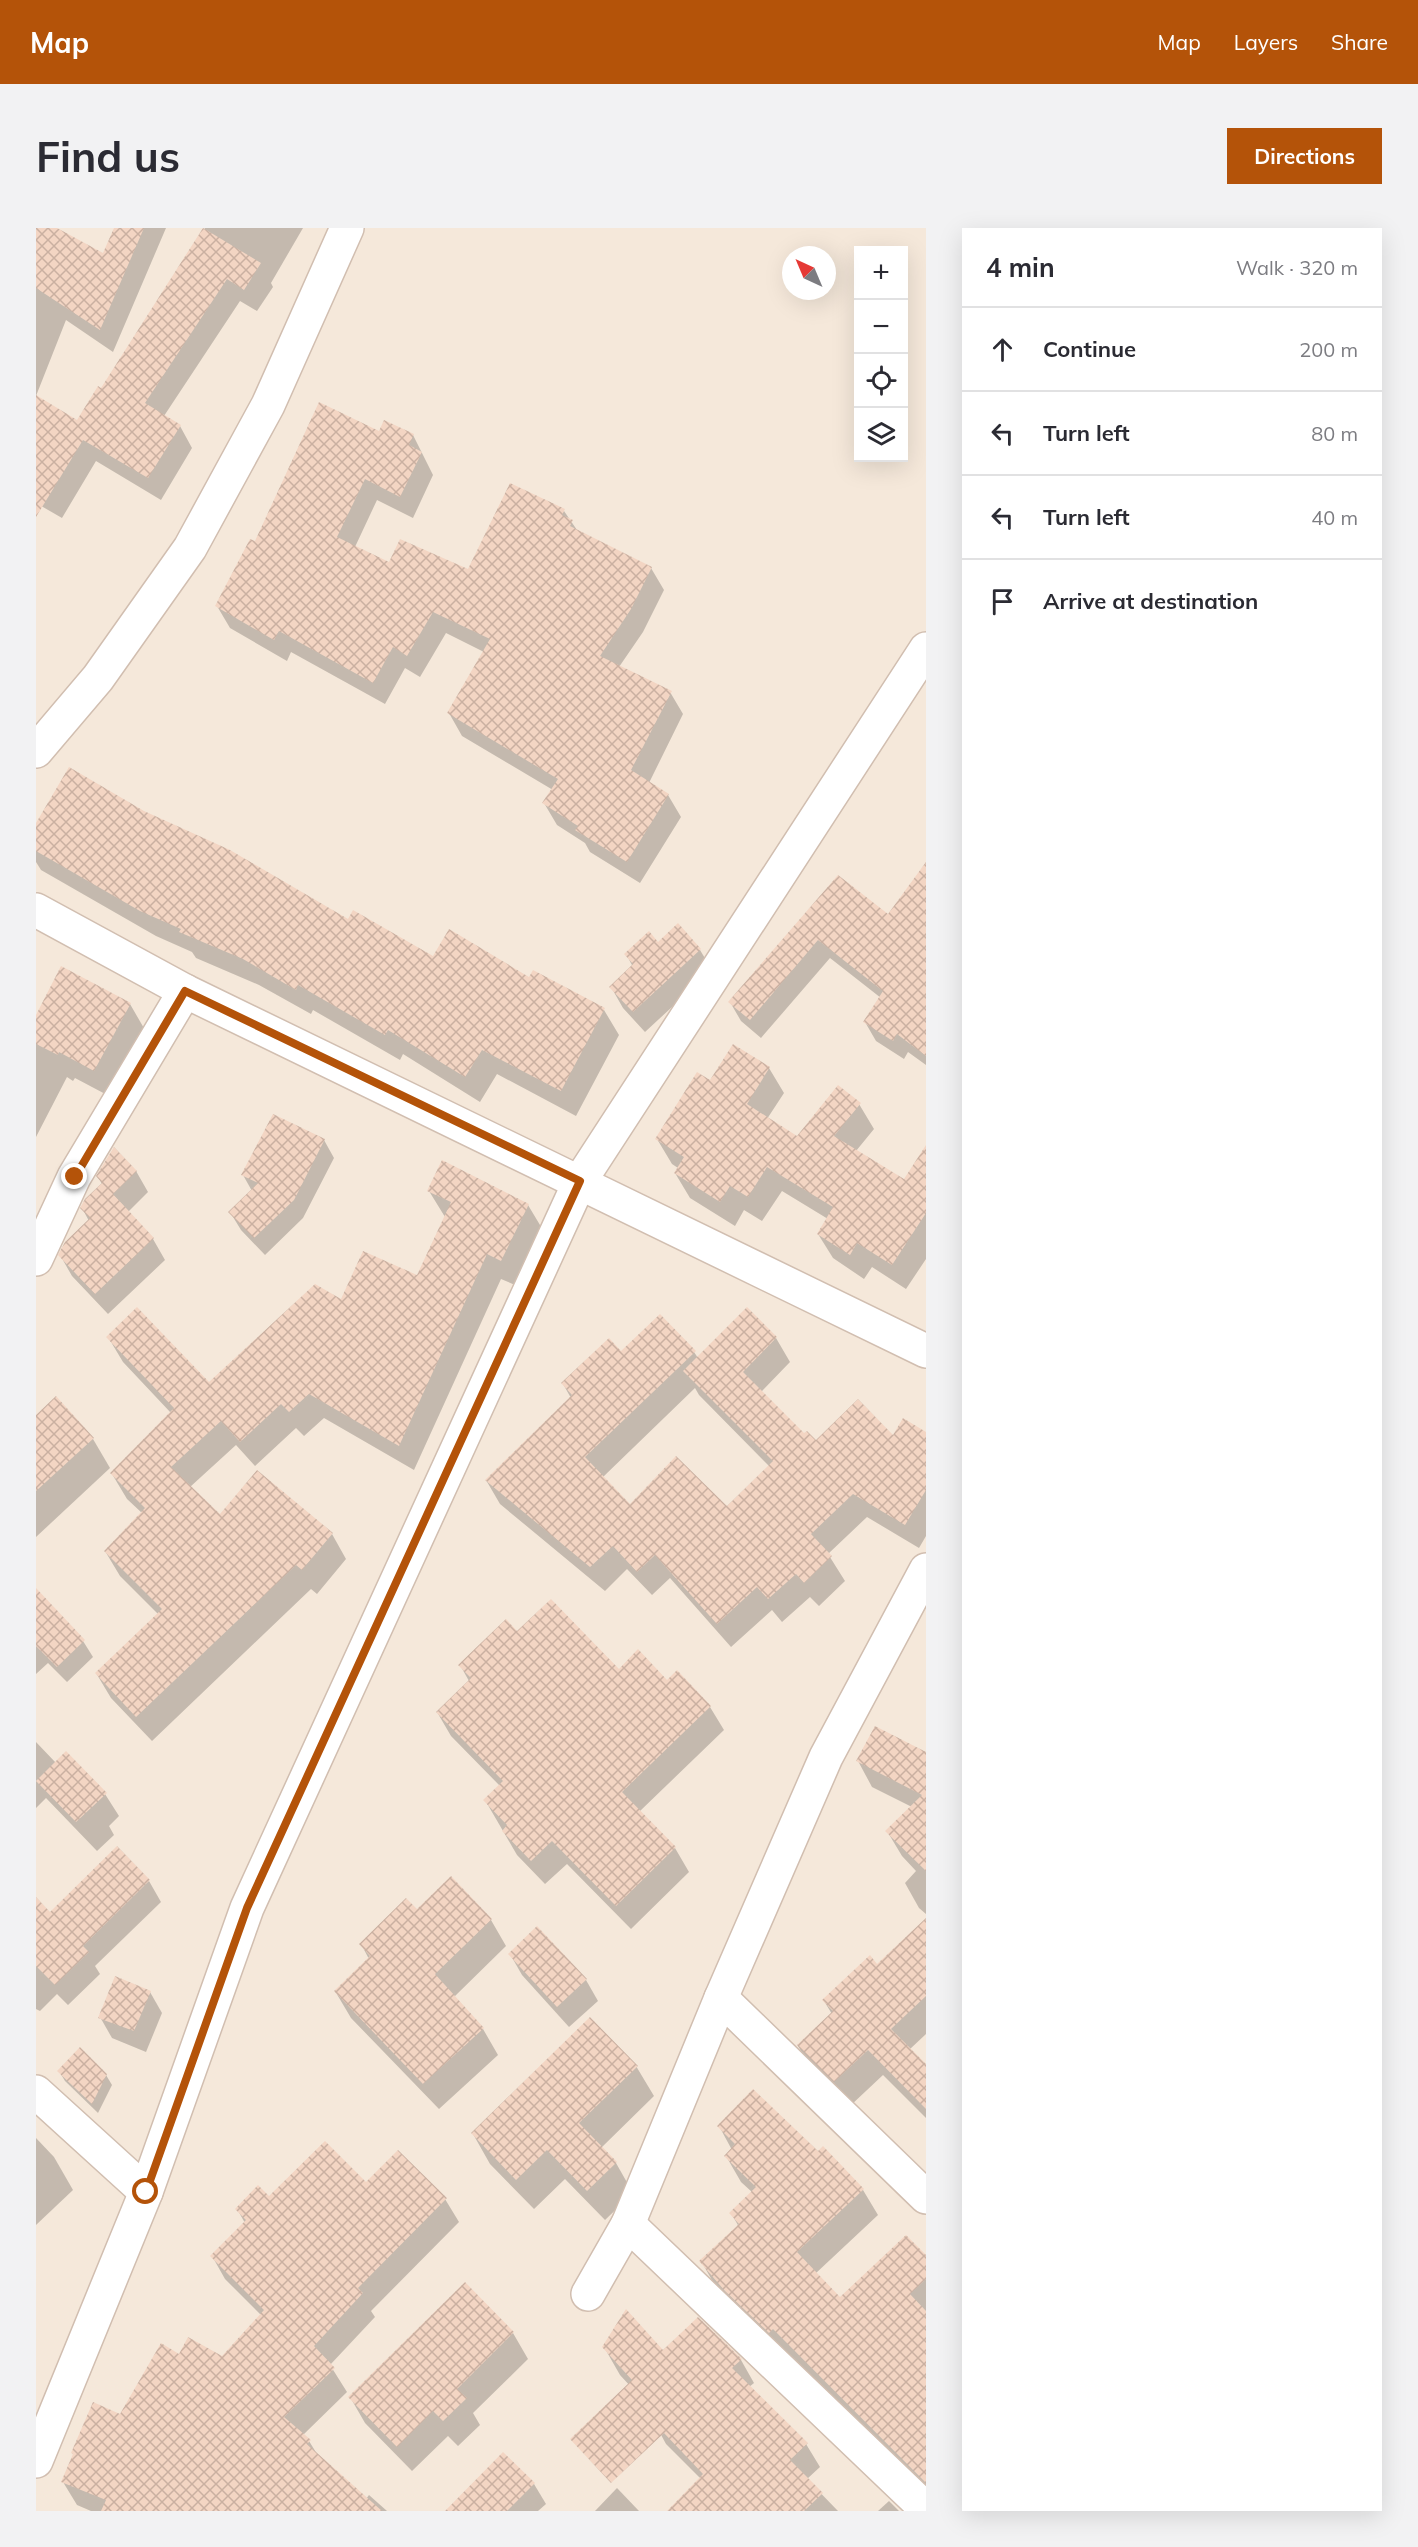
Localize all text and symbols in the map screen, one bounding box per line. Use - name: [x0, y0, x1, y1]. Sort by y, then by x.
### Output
- text: Map: [30, 25, 89, 60]
- text: Map: [1158, 29, 1201, 55]
- text: Layers: [1234, 29, 1298, 55]
- text: Share: [1331, 29, 1388, 55]
- button: Directions: [1227, 128, 1382, 184]
- text: Find us: [36, 130, 180, 183]
- north arrow: [782, 246, 836, 300]
- map controls: [854, 246, 908, 462]
- button: +: [854, 246, 908, 300]
- text: 4 min: [986, 251, 1055, 284]
- text: Walk · 320 m: [1236, 255, 1358, 280]
- button: −: [854, 300, 908, 354]
- icon: ahead: [986, 333, 1019, 366]
- text: Continue: [1043, 335, 1136, 363]
- text: 200 m: [1299, 337, 1358, 362]
- button: locate: [854, 354, 908, 408]
- button: layers: [854, 408, 908, 462]
- icon: left: [986, 417, 1019, 450]
- text: Turn left: [1043, 419, 1130, 447]
- text: 80 m: [1311, 421, 1358, 446]
- icon: left: [986, 501, 1019, 534]
- text: Turn left: [1043, 503, 1130, 531]
- text: 40 m: [1311, 505, 1358, 530]
- icon: arrive: [986, 585, 1019, 618]
- text: Arrive at destination: [1043, 587, 1258, 615]
- route end: [61, 1163, 87, 1189]
- route start: [132, 2178, 158, 2204]

